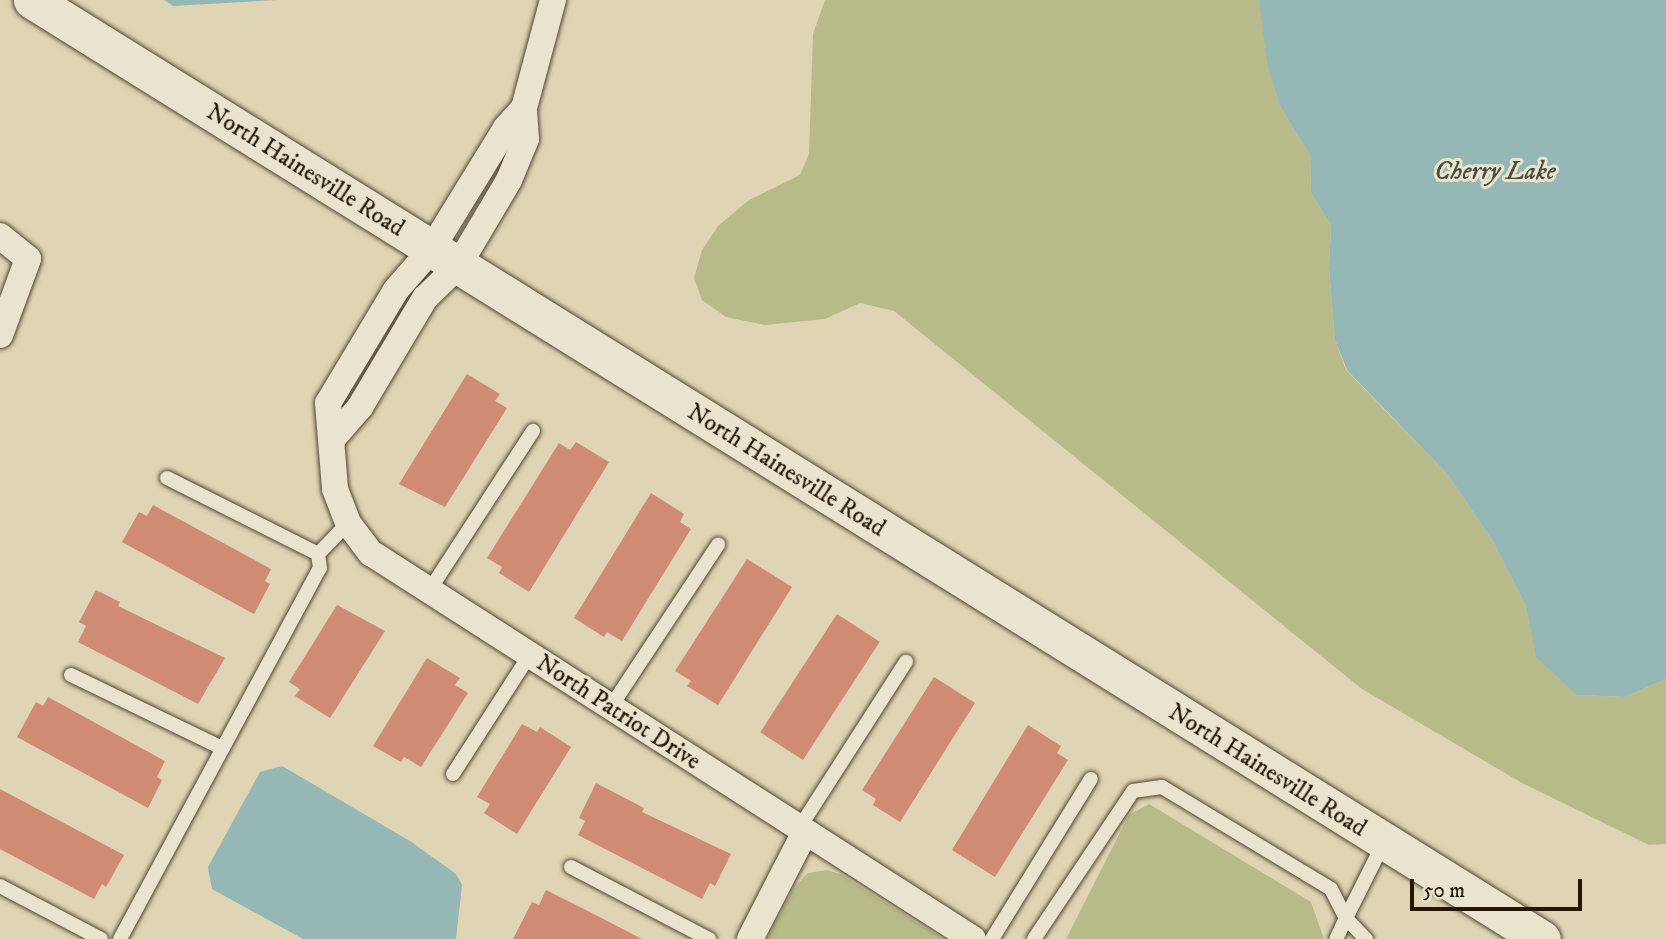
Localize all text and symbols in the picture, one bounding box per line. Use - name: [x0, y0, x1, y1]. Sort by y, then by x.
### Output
- street label: North Hainesville Road: [201, 98, 409, 244]
- water label: Cherry Lake: [1434, 156, 1556, 188]
- street label: North Hainesville Road: [682, 398, 890, 544]
- street label: North Patriot Drive: [530, 649, 706, 777]
- street label: North Hainesville Road: [1163, 698, 1371, 844]
- scale bar: [1414, 866, 1586, 910]
- text: 50 m: [1423, 878, 1465, 904]

